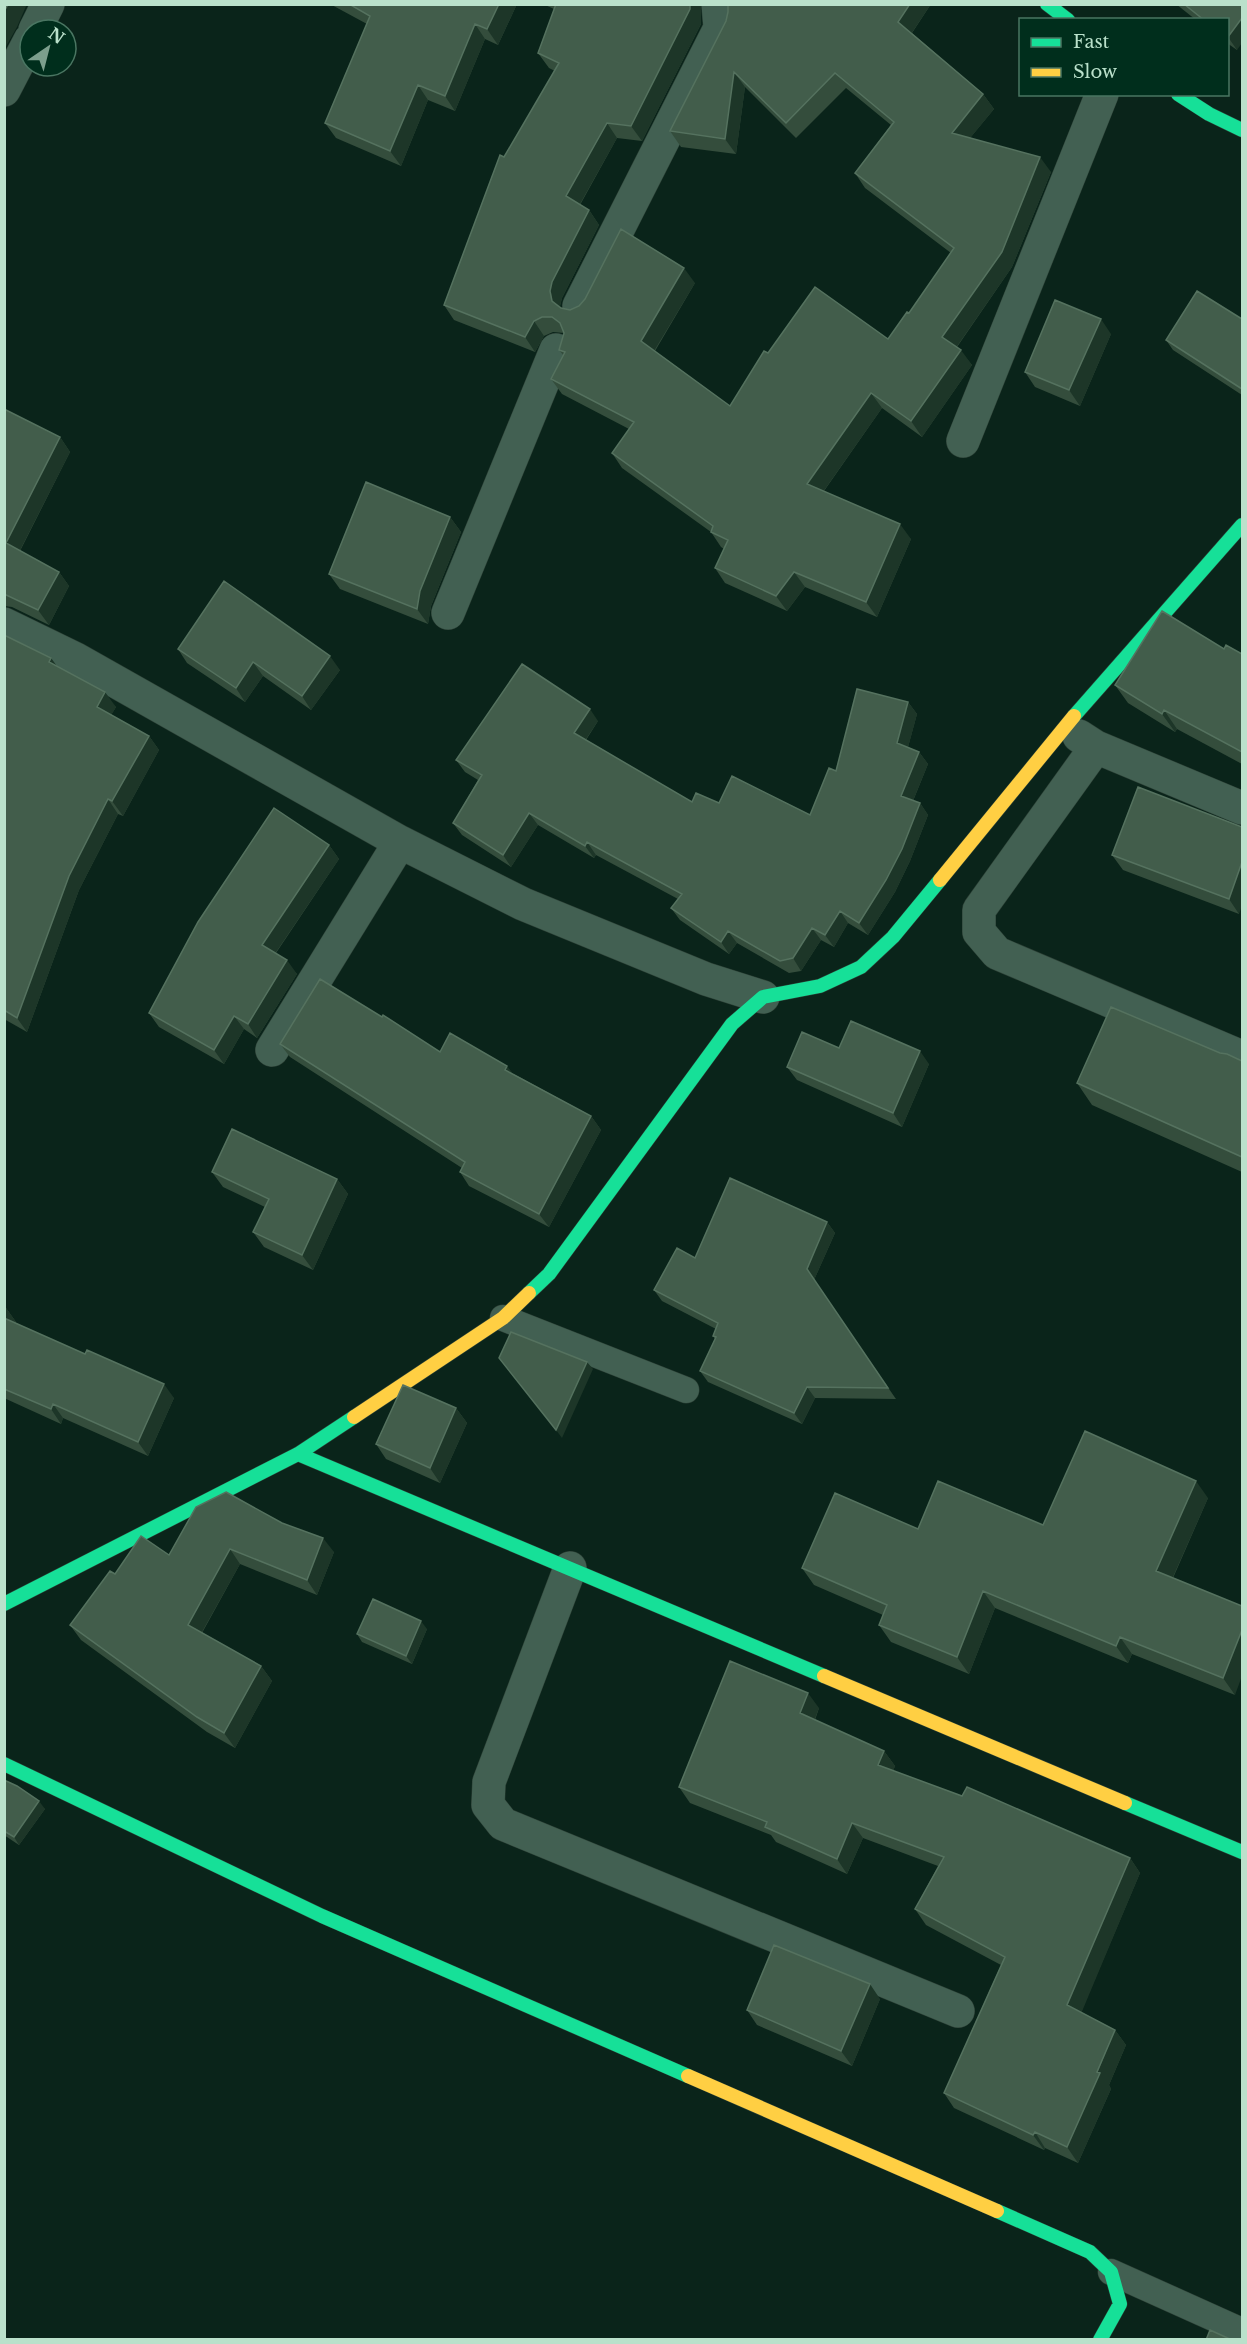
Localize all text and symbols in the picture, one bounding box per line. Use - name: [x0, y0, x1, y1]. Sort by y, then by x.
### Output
- north arrow: [18, 18, 78, 78]
- legend: [1019, 18, 1229, 96]
- text: N: [45, 23, 69, 48]
- text: Fast: [1073, 31, 1110, 53]
- text: Slow: [1073, 61, 1118, 83]

